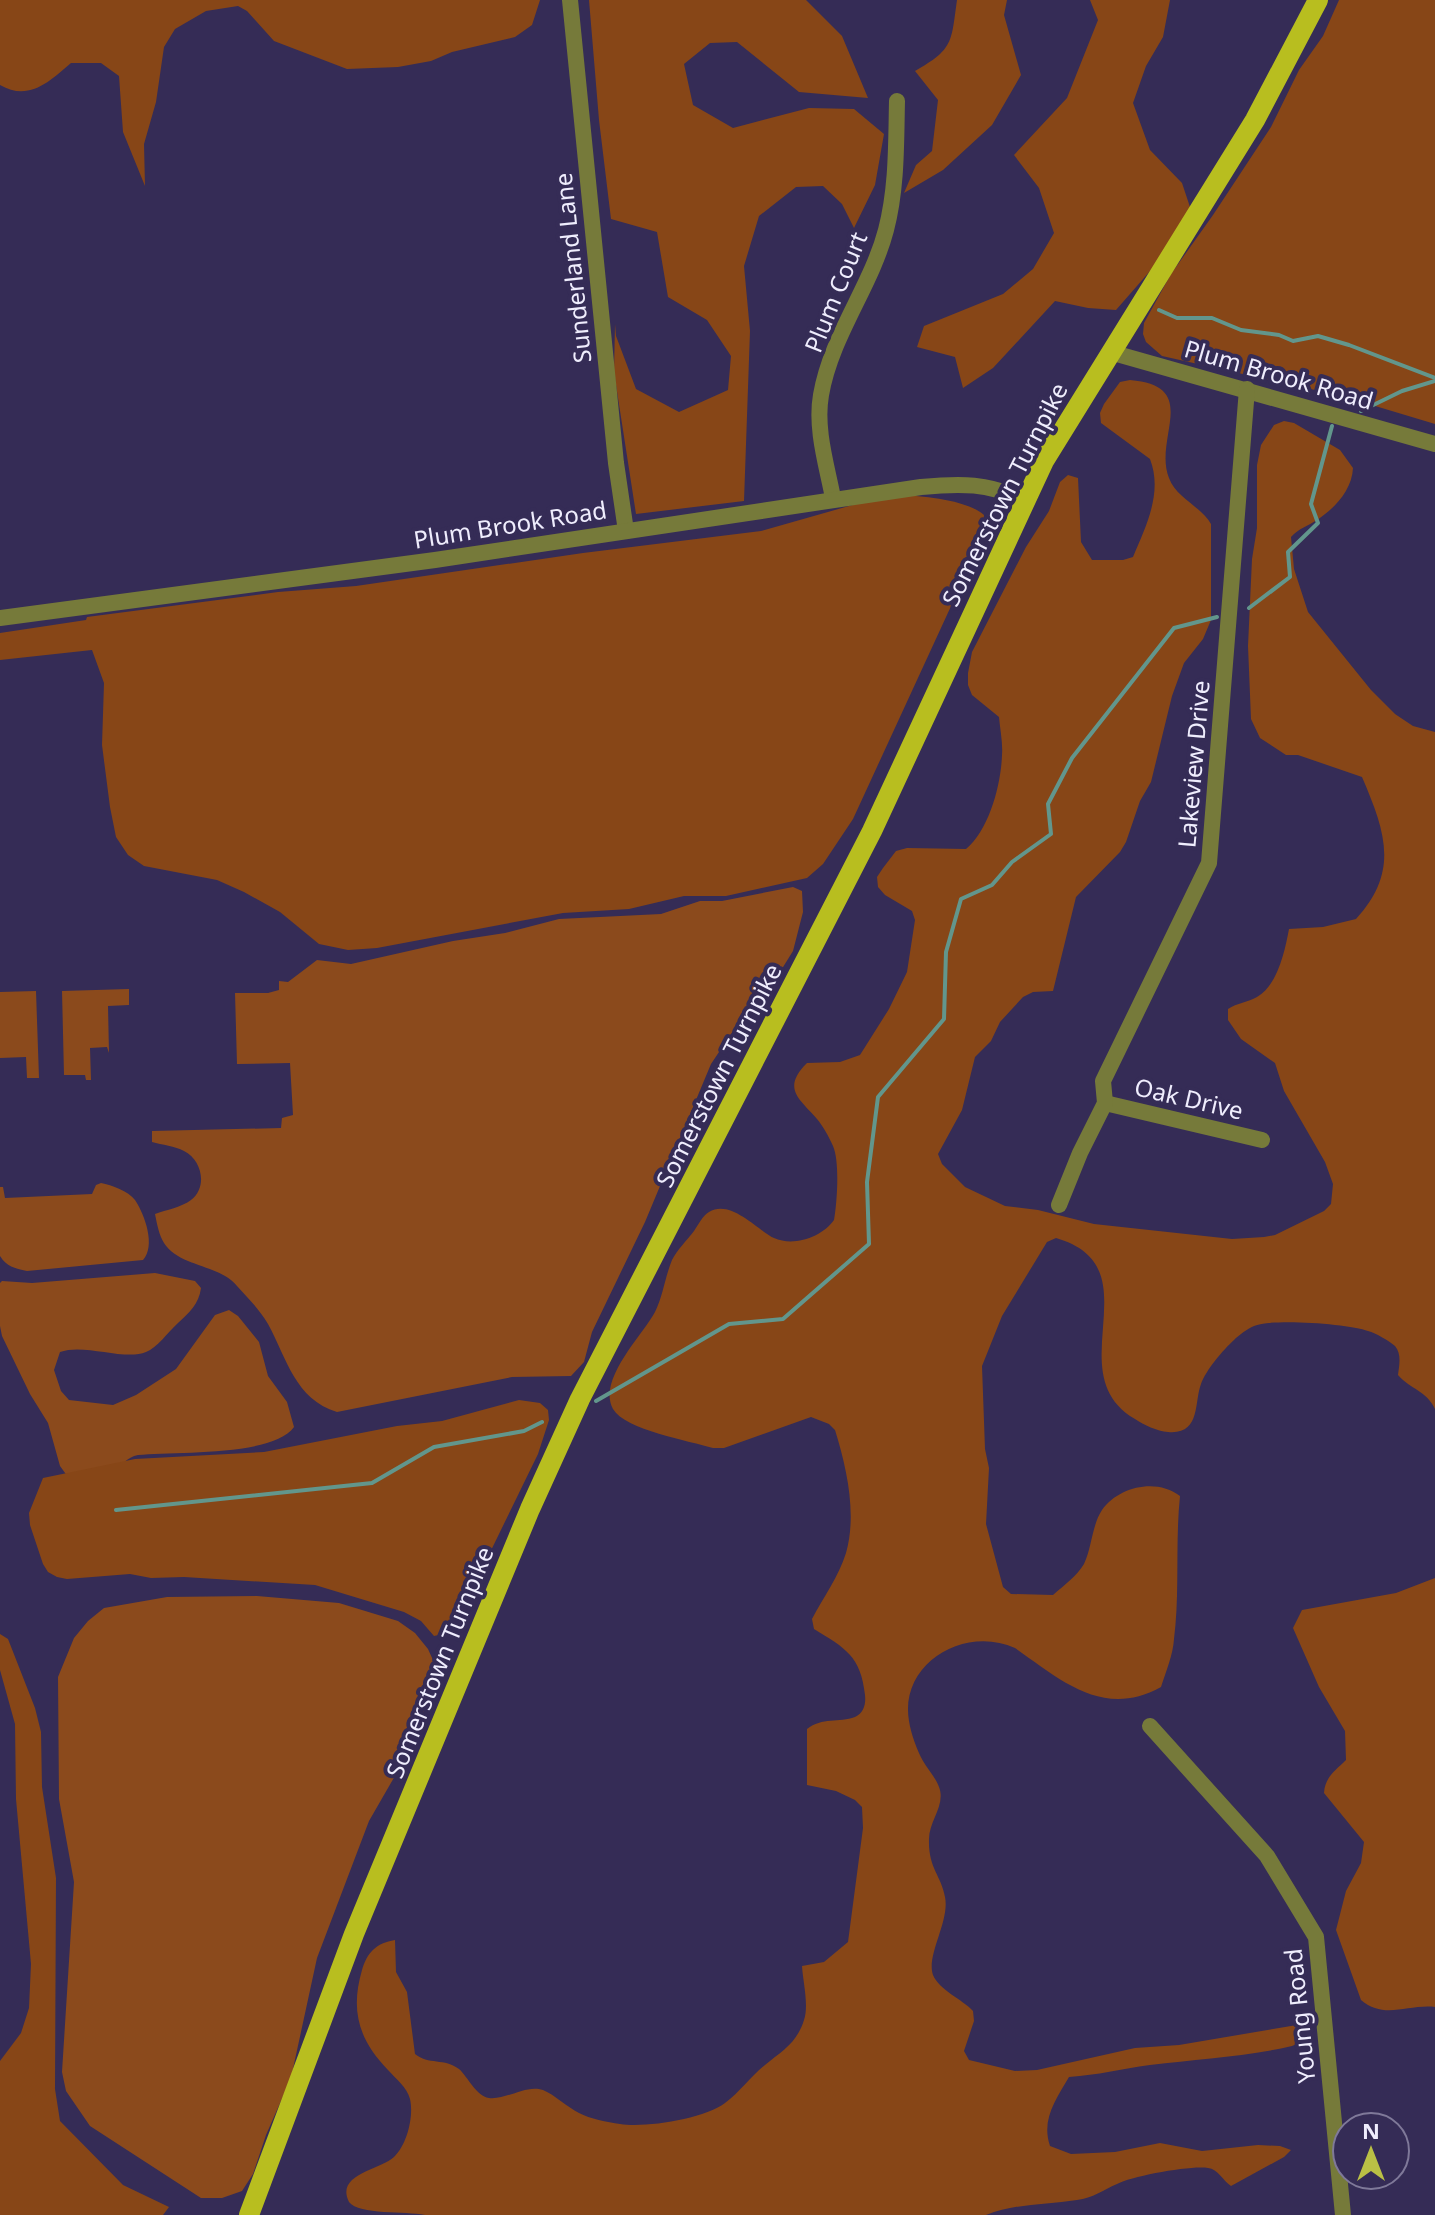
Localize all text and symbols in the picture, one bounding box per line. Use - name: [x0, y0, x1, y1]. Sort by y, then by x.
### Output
- street label: Sunderland Lane: [546, 171, 598, 365]
- street label: Plum Court: [796, 226, 874, 357]
- street label: Plum Brook Road: [1181, 331, 1377, 417]
- street label: Somerstown Turnpike: [933, 377, 1075, 611]
- street label: Plum Brook Road: [411, 492, 609, 556]
- street label: Lakeview Drive: [1169, 679, 1217, 849]
- street label: Somerstown Turnpike: [647, 958, 789, 1192]
- street label: Oak Drive: [1131, 1069, 1247, 1127]
- street label: Somerstown Turnpike: [377, 1541, 501, 1783]
- street label: Young Road: [1276, 1947, 1322, 2085]
- north arrow: [1331, 2111, 1411, 2191]
- text: N: [1362, 2115, 1380, 2145]

